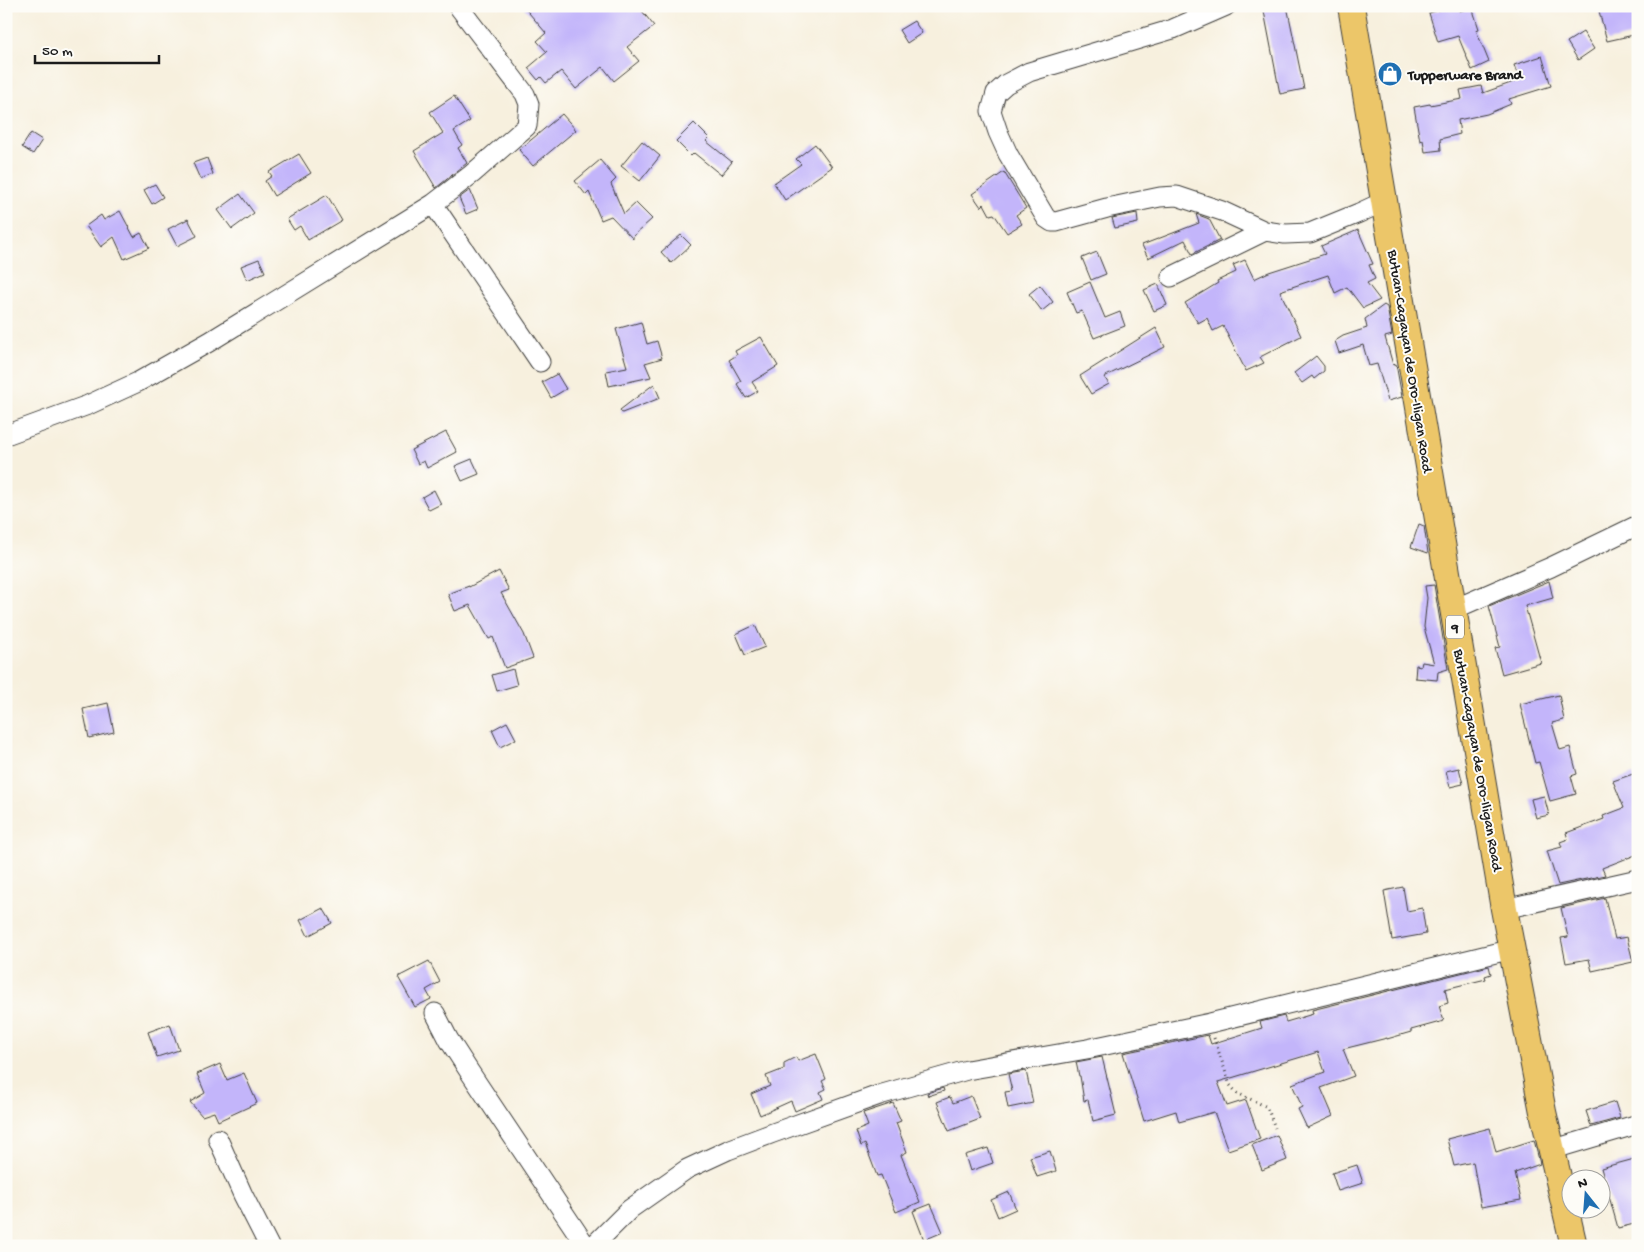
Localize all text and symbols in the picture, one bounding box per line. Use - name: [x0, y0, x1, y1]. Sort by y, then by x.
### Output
- scale bar: [35, 32, 159, 64]
- text: 50 m: [42, 43, 73, 61]
- shop icon: Tupperware Brand: [1377, 61, 1403, 87]
- place label: Tupperware Brand: [1407, 67, 1525, 85]
- street label: Butuan-Cagayan de Oro-Iligan Road: [1382, 248, 1436, 475]
- road number: 9: [1446, 616, 1464, 638]
- street label: Butuan-Cagayan de Oro-Iligan Road: [1448, 647, 1506, 874]
- north arrow: [1562, 1170, 1612, 1220]
- text: N: [1576, 1174, 1590, 1193]

